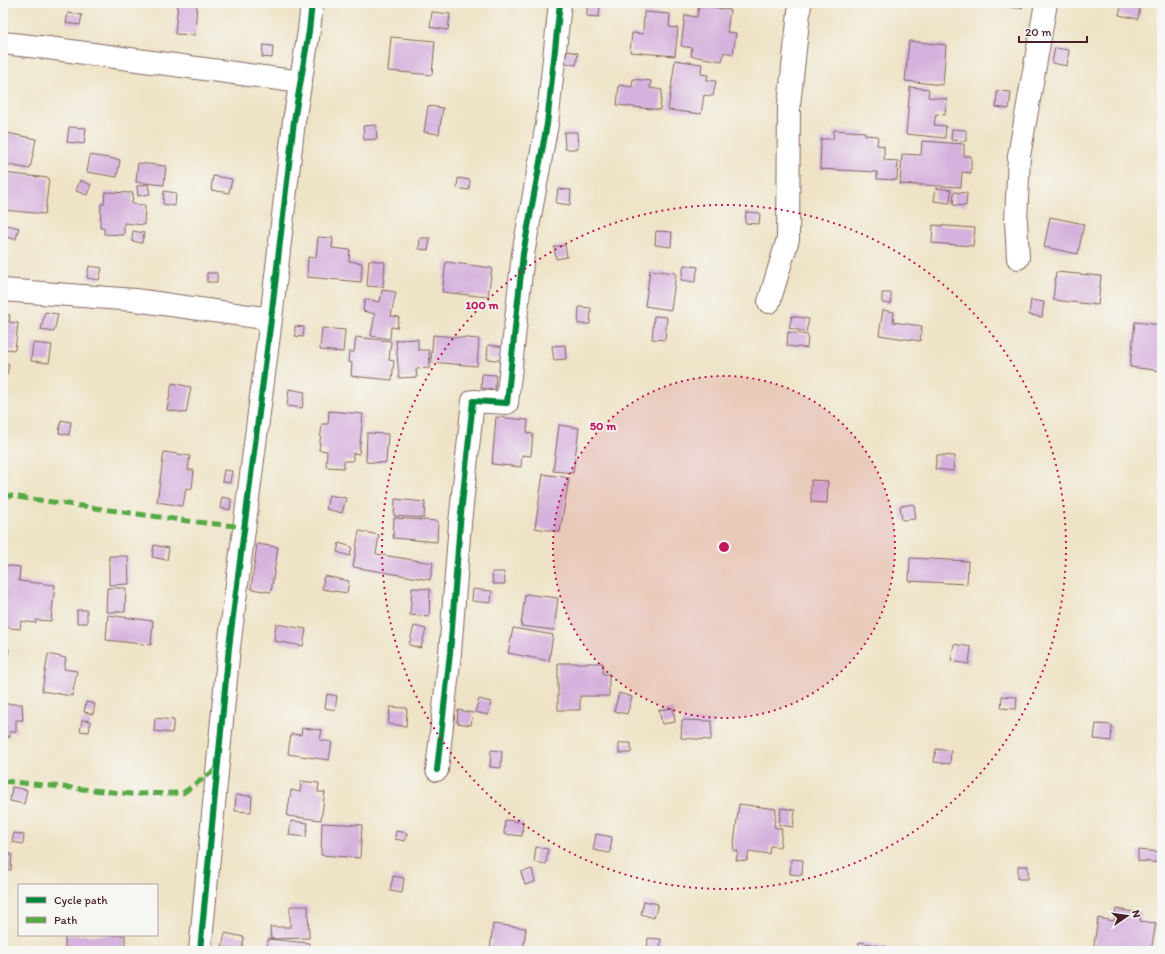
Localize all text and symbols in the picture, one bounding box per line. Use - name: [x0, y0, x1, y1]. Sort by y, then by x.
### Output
- scale bar: [1019, 18, 1087, 44]
- text: 20 m: [1025, 25, 1052, 39]
- text: 100 m: [465, 298, 499, 312]
- text: 50 m: [590, 419, 617, 433]
- centre of rings: [717, 540, 731, 554]
- legend: [18, 884, 158, 936]
- text: Cycle path: [54, 893, 108, 907]
- north arrow: [1107, 896, 1147, 936]
- text: N: [1129, 909, 1143, 919]
- text: Path: [54, 913, 77, 927]

